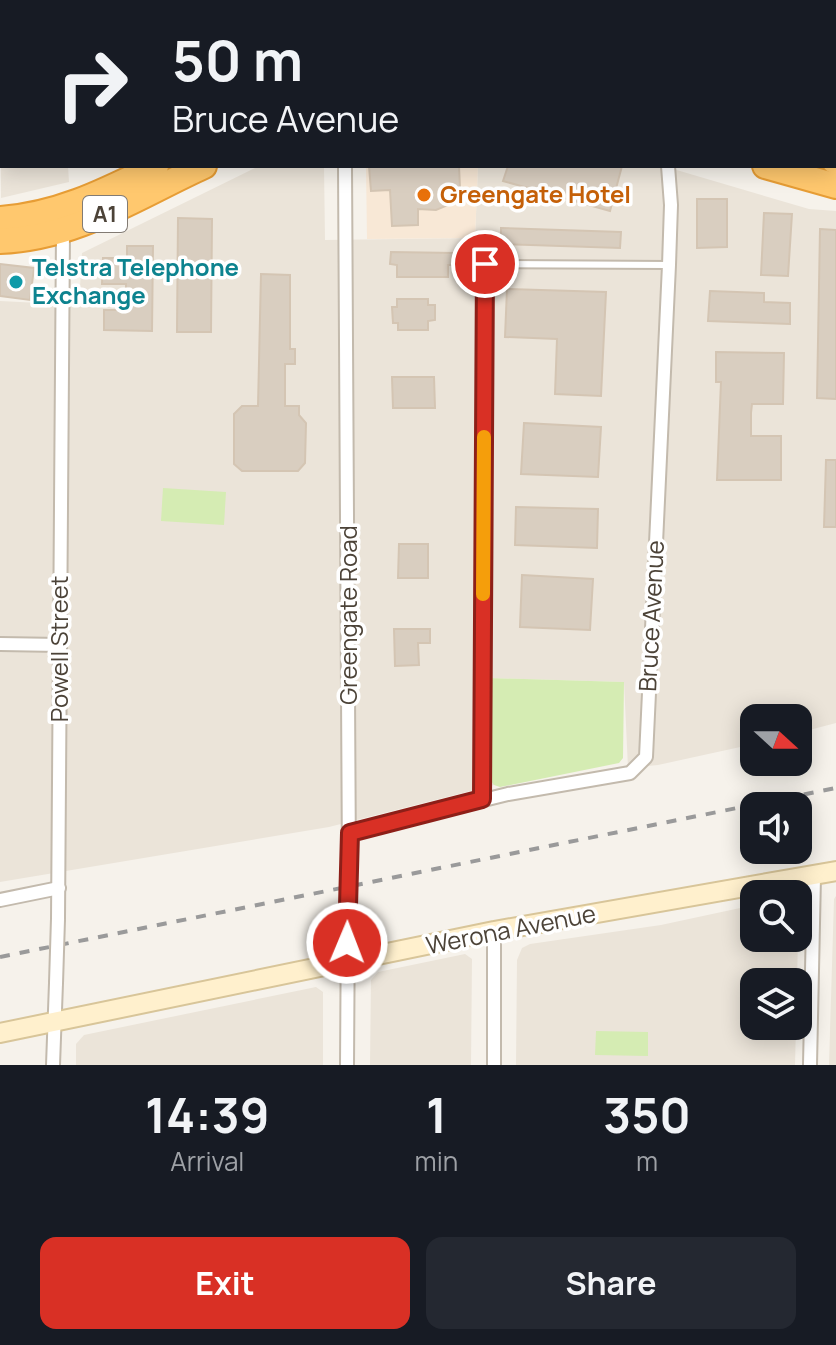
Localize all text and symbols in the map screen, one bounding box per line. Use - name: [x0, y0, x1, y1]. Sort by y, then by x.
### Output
- text: 50 m: [172, 21, 303, 98]
- icon: right: [40, 32, 144, 136]
- text: Bruce Avenue: [172, 94, 399, 143]
- place label: Greengate Hotel: [440, 177, 631, 210]
- marker: Greengate Hotel: [415, 186, 433, 204]
- road number: A1: [83, 196, 127, 232]
- pin: [451, 230, 519, 298]
- icon: arrive: [463, 242, 507, 286]
- place label: Telstra Telephone Exchange: [32, 250, 239, 311]
- marker: Telstra Telephone Exchange: [7, 273, 25, 291]
- street label: Greengate Road: [331, 525, 364, 705]
- street label: Bruce Avenue: [630, 539, 671, 692]
- street label: Powell Street: [42, 576, 75, 722]
- north arrow: [740, 704, 812, 776]
- map controls: [740, 704, 812, 1040]
- button: sound: [740, 792, 812, 864]
- button: search: [740, 880, 812, 952]
- street label: Werona Avenue: [423, 896, 598, 961]
- position arrow: [305, 901, 389, 985]
- button: layers: [740, 968, 812, 1040]
- text: 14:39: [145, 1082, 270, 1147]
- text: 1: [426, 1082, 447, 1147]
- text: 350: [603, 1082, 691, 1147]
- text: Arrival: [170, 1143, 244, 1179]
- text: min: [415, 1143, 458, 1179]
- text: m: [636, 1143, 658, 1179]
- button: Exit: [40, 1237, 410, 1329]
- button: Share: [426, 1237, 796, 1329]

